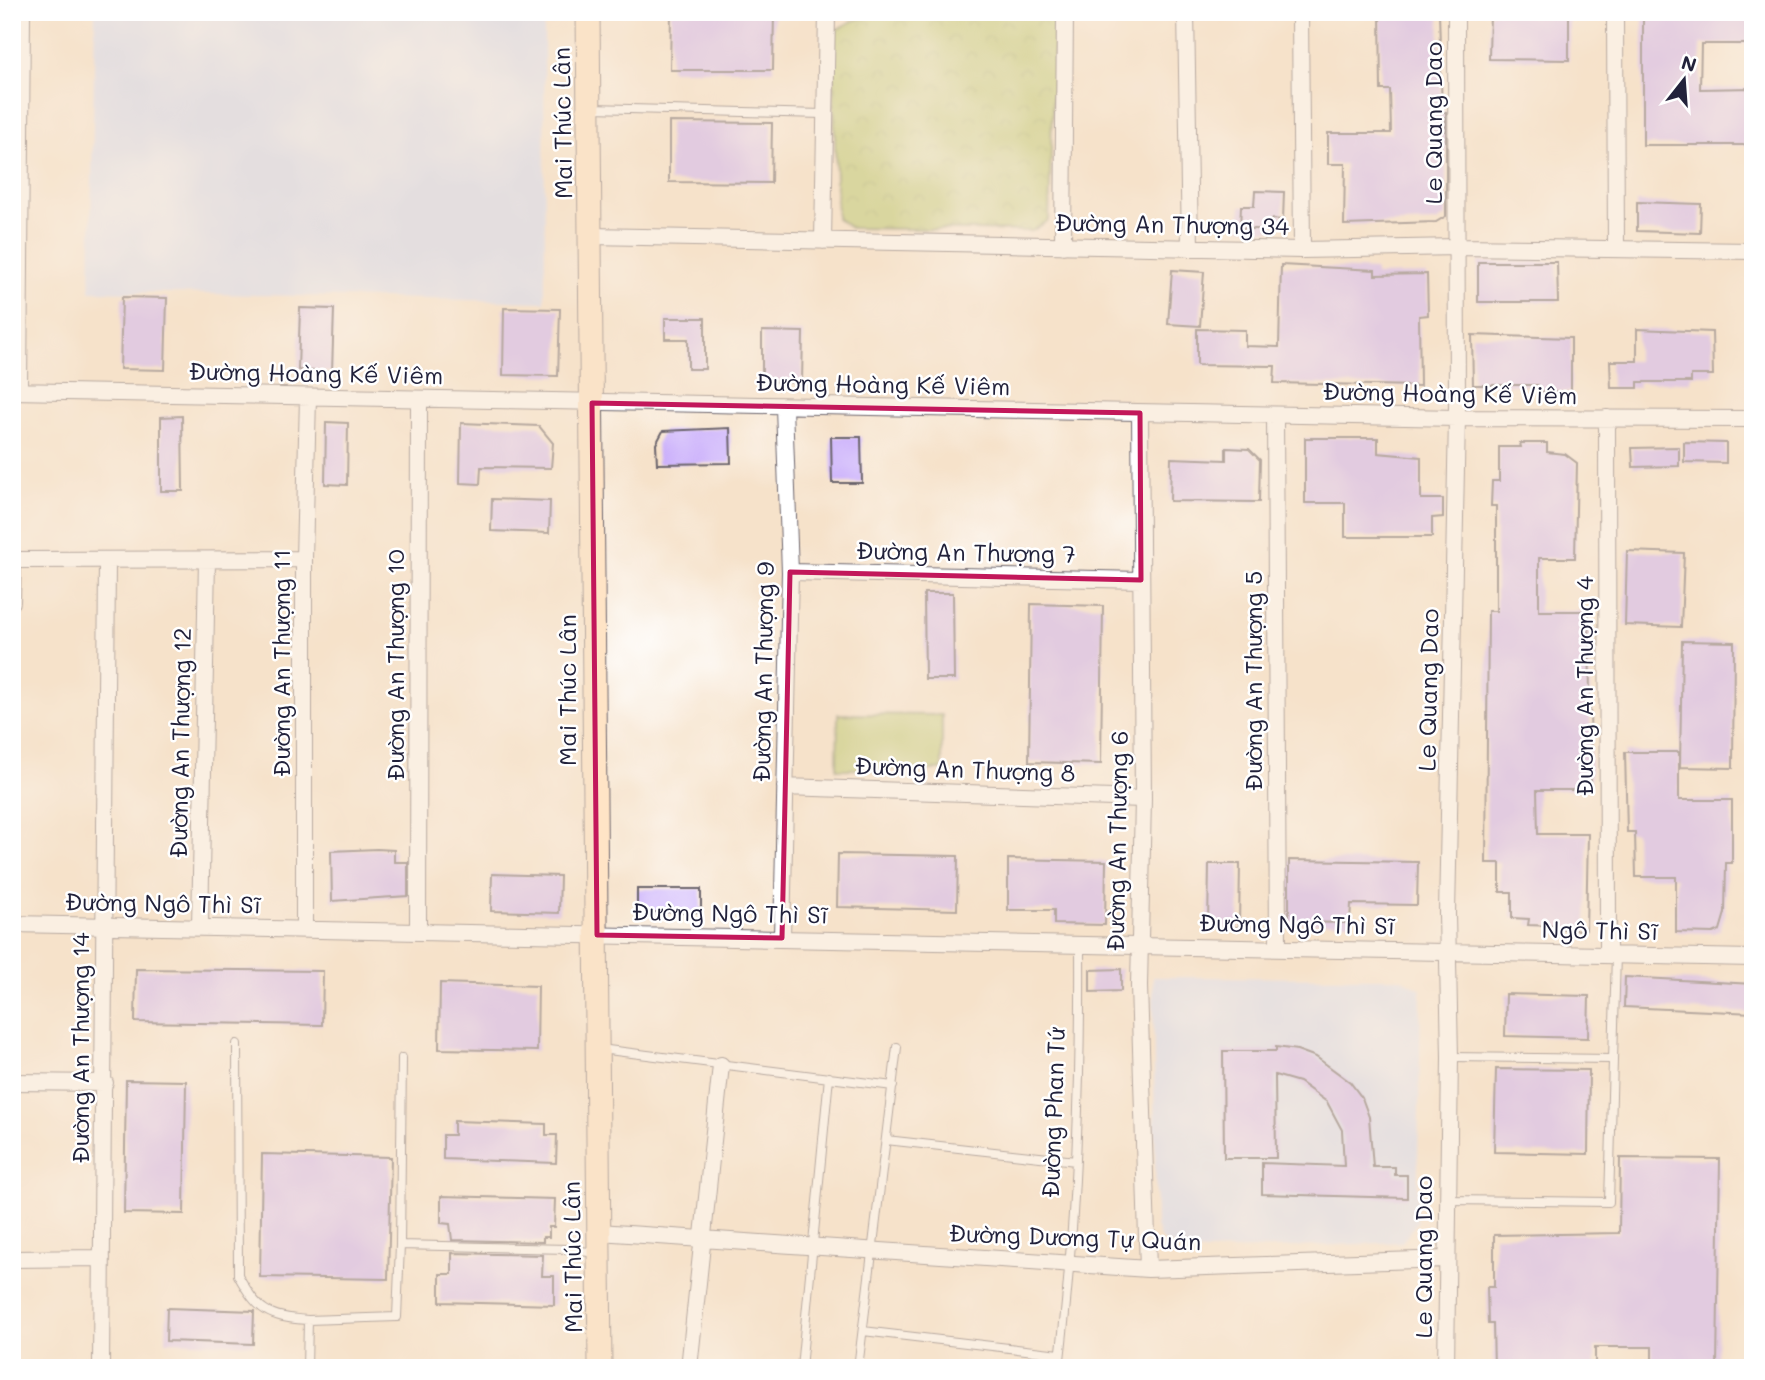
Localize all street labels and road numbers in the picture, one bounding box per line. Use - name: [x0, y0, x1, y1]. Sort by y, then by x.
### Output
- street label: Le Quang Dao: [1417, 42, 1448, 204]
- street label: Mai Thúc Lân: [545, 47, 578, 199]
- street label: Đường An Thượng 34: [1055, 206, 1290, 241]
- street label: Đường Hoàng Kế Viêm: [188, 355, 444, 390]
- street label: Đường Hoàng Kế Viêm: [755, 366, 1011, 401]
- street label: Đường Hoàng Kế Viêm: [1322, 375, 1578, 410]
- street label: Đường An Thượng 7: [856, 534, 1076, 569]
- street label: Đường An Thượng 11: [265, 549, 296, 777]
- street label: Đường An Thượng 10: [379, 549, 410, 781]
- street label: Đường An Thượng 9: [745, 561, 780, 782]
- street label: Đường An Thượng 5: [1237, 571, 1268, 791]
- street label: Đường An Thượng 4: [1568, 576, 1599, 796]
- street label: Le Quang Dao: [1411, 608, 1444, 772]
- street label: Mai Thúc Lân: [551, 614, 582, 766]
- street label: Đường An Thượng 12: [162, 628, 197, 858]
- street label: Đường An Thượng 6: [1099, 730, 1134, 952]
- street label: Đường An Thượng 8: [854, 749, 1076, 788]
- street label: Đường Ngô Thì Sĩ: [65, 885, 262, 920]
- street label: Đường Ngô Thì Sĩ: [632, 895, 829, 930]
- street label: Đường Ngô Thì Sĩ: [1199, 906, 1396, 941]
- street label: Ngô Thì Sĩ: [1541, 913, 1659, 946]
- street label: Đường An Thượng 14: [64, 932, 95, 1164]
- street label: Đường Phan Tứ: [1034, 1026, 1071, 1199]
- street label: Le Quang Dao: [1407, 1176, 1438, 1338]
- street label: Mai Thúc Lân: [555, 1181, 588, 1333]
- street label: Đường Dương Tự Quán: [948, 1217, 1202, 1256]

